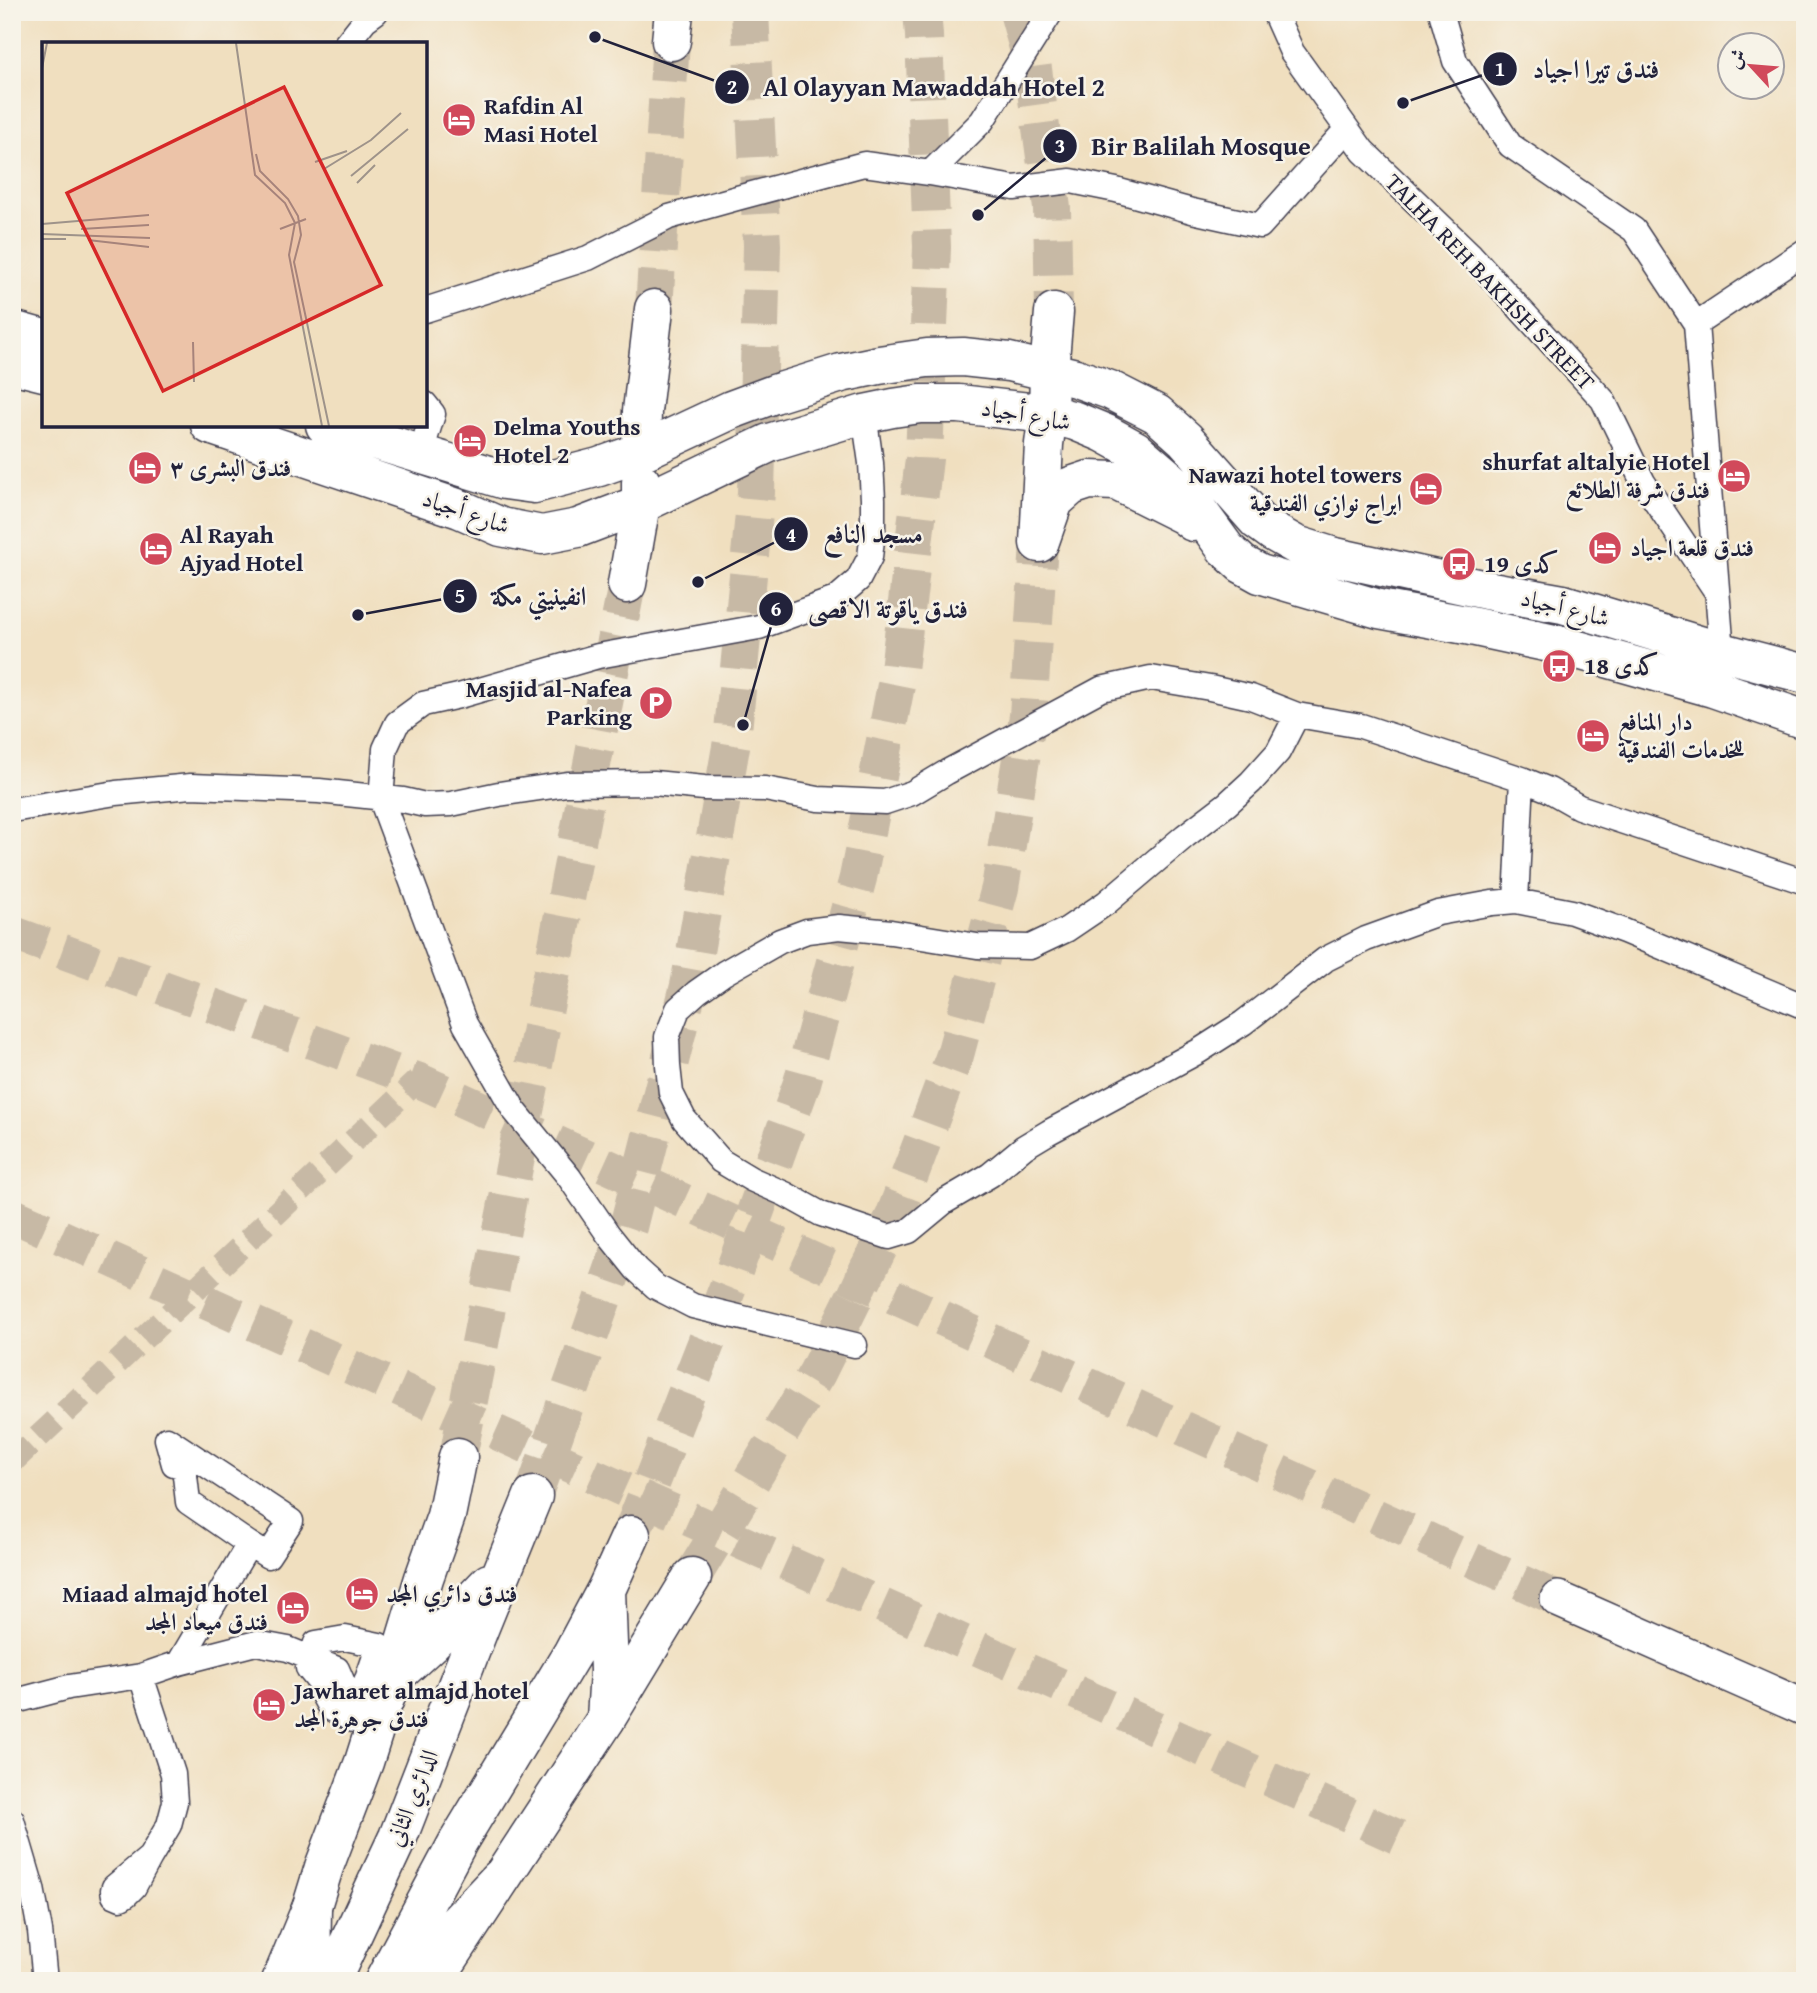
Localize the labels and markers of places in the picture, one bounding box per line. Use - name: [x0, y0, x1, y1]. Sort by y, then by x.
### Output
- callout: فندق تيرا اجياد: [1483, 45, 1673, 92]
- callout: Al Olayyan Mawaddah Hotel 2: [714, 63, 1119, 110]
- place label: Rafdin Al Masi Hotel: [484, 88, 598, 151]
- hotel icon: Rafdin Al Masi Hotel: [440, 101, 478, 139]
- callout: Bir Balilah Mosque: [1043, 122, 1325, 169]
- place label: Delma Youths Hotel 2: [494, 409, 641, 472]
- hotel icon: Delma Youths Hotel 2: [451, 422, 489, 460]
- place label: shurfat altalyie Hotel فندق شرفة الطلائع: [1483, 444, 1711, 512]
- hotel icon: فندق البشرى ٣: [126, 449, 164, 487]
- place label: فندق البشرى ٣: [170, 450, 291, 485]
- place label: Nawazi hotel towers ابراج نوازي الفندقية: [1189, 457, 1402, 525]
- hotel icon: shurfat altalyie Hotel فندق شرفة الطلائع: [1715, 457, 1753, 495]
- hotel icon: Nawazi hotel towers ابراج نوازي الفندقية: [1407, 470, 1445, 508]
- callout: مسجد النافع: [774, 511, 937, 558]
- place label: Al Rayah Ajyad Hotel: [180, 517, 304, 580]
- hotel icon: فندق قلعة اجياد: [1586, 529, 1624, 567]
- hotel icon: Al Rayah Ajyad Hotel: [137, 530, 175, 568]
- place label: فندق قلعة اجياد: [1630, 530, 1754, 565]
- bus stop icon: كدى 19: [1440, 545, 1478, 583]
- place label: كدى 19: [1484, 546, 1558, 581]
- callout: انفينيتي مكة: [442, 573, 600, 620]
- callout: فندق ياقوتة الاقصى: [759, 585, 982, 632]
- bus stop icon: كدى 18: [1540, 647, 1578, 685]
- place label: كدى 18: [1584, 648, 1658, 683]
- place label: Masjid al-Nafea Parking: [466, 671, 633, 734]
- parking icon: Masjid al-Nafea Parking: [637, 684, 675, 722]
- place label: دار المنافع للخدمات الفندقية: [1618, 704, 1744, 767]
- hotel icon: دار المنافع للخدمات الفندقية: [1574, 717, 1612, 755]
- hotel icon: فندق دائري المجد: [343, 1575, 381, 1613]
- place label: Miaad almajd hotel فندق ميعاد المجد: [62, 1576, 269, 1639]
- place label: فندق دائري المجد: [386, 1576, 518, 1613]
- hotel icon: Miaad almajd hotel فندق ميعاد المجد: [274, 1589, 312, 1627]
- place label: Jawharet almajd hotel فندق جوهرة المجد: [290, 1673, 529, 1736]
- hotel icon: Jawharet almajd hotel فندق جوهرة المجد: [250, 1686, 288, 1724]

